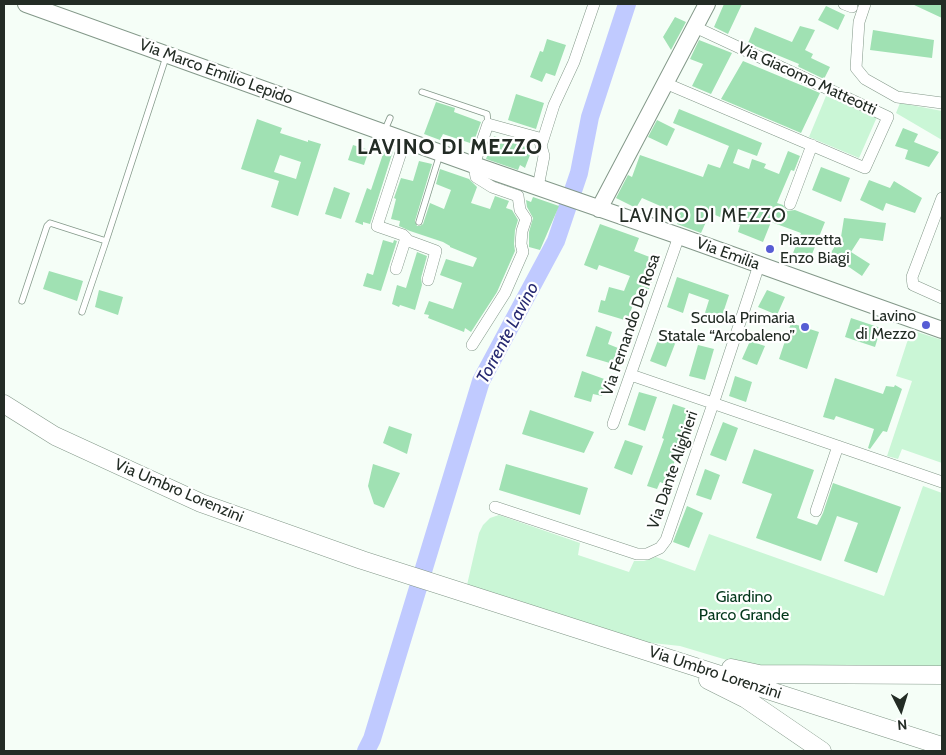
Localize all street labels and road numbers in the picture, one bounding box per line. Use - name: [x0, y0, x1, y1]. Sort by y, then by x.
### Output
- street label: Via Marco Emilio Lepido: [137, 35, 295, 109]
- street label: Via Giacomo Matteotti: [734, 38, 880, 120]
- street label: Via Emilia: [694, 234, 762, 274]
- street label: Via Fernando De Rosa: [598, 252, 664, 398]
- street label: Via Dante Alighieri: [644, 408, 702, 532]
- street label: Via Umbro Lorenzini: [111, 455, 247, 527]
- street label: Via Umbro Lorenzini: [646, 642, 784, 704]

